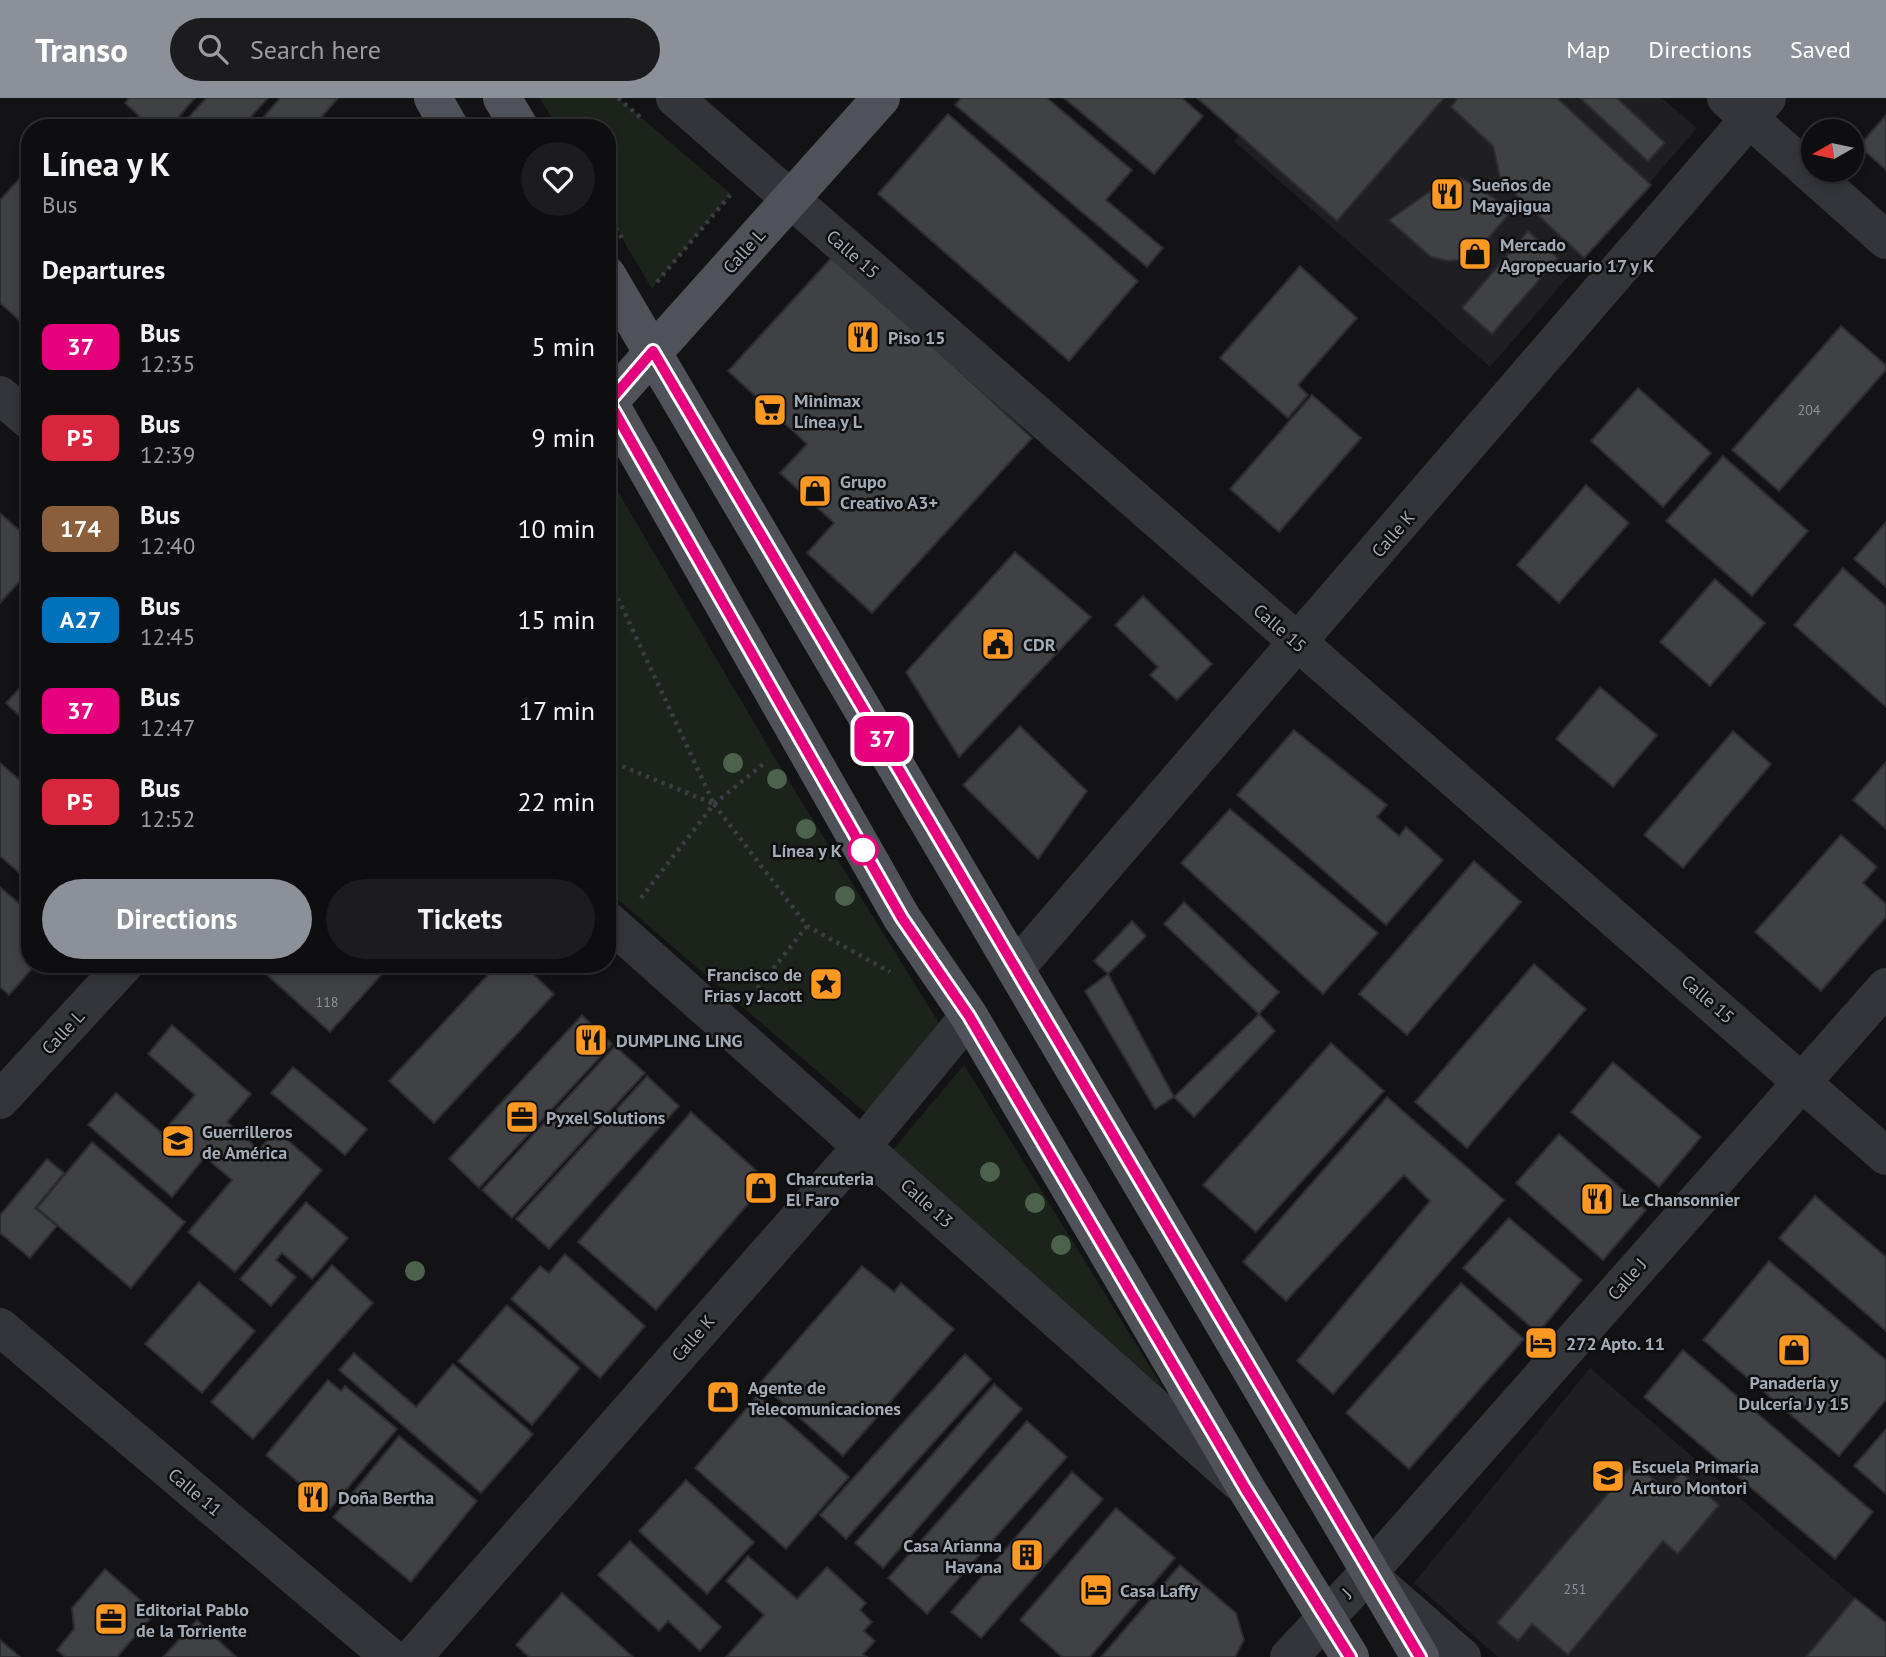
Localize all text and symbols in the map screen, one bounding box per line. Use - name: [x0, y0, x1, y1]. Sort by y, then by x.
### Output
- search box: [170, 18, 660, 81]
- text: Transo: [35, 28, 128, 71]
- icon: search: [194, 30, 232, 68]
- text: Search here: [250, 33, 381, 66]
- text: Map: [1566, 34, 1610, 65]
- text: Directions: [1648, 34, 1752, 65]
- text: Saved: [1790, 34, 1851, 65]
- north arrow: [1801, 119, 1864, 182]
- map controls: [1801, 119, 1864, 182]
- text: Línea y K: [42, 142, 170, 185]
- button: heart: [521, 142, 595, 216]
- place label: Sueños de Mayajigua: [1472, 173, 1551, 217]
- restaurant icon: Sueños de Mayajigua: [1428, 175, 1466, 213]
- text: Bus: [42, 190, 78, 219]
- street label: Calle L: [718, 224, 770, 278]
- street label: Calle 15: [822, 225, 884, 283]
- place label: Mercado Agropecuario 17 y K: [1500, 233, 1654, 277]
- shop icon: Mercado Agropecuario 17 y K: [1456, 235, 1494, 273]
- text: Departures: [42, 253, 165, 286]
- text: Bus: [140, 316, 180, 349]
- restaurant icon: Piso 15: [844, 318, 882, 356]
- place label: Piso 15: [888, 326, 945, 349]
- text: 5 min: [532, 330, 595, 363]
- text: 37: [67, 331, 94, 362]
- text: 12:35: [140, 349, 195, 378]
- place label: Minimax Línea y L: [794, 389, 863, 433]
- supermarket icon: Minimax Línea y L: [751, 391, 789, 429]
- house number: 204: [1798, 401, 1821, 419]
- text: Bus: [140, 407, 180, 440]
- text: 9 min: [532, 421, 595, 454]
- text: P5: [67, 422, 94, 453]
- text: 12:39: [140, 440, 195, 469]
- place label: Grupo Creativo A3+: [840, 470, 938, 514]
- shop icon: Grupo Creativo A3+: [796, 472, 834, 510]
- text: Bus: [140, 498, 180, 531]
- street label: Calle K: [1366, 506, 1420, 562]
- text: 10 min: [517, 512, 595, 545]
- text: 174: [60, 513, 101, 544]
- text: 12:40: [140, 531, 195, 560]
- text: Bus: [140, 589, 180, 622]
- street label: Calle 15: [1249, 599, 1311, 657]
- text: 15 min: [517, 603, 595, 636]
- text: A27: [60, 604, 101, 635]
- text: 12:45: [140, 622, 195, 651]
- public building icon: CDR: [979, 625, 1017, 663]
- place label: CDR: [1023, 633, 1056, 656]
- text: Bus: [140, 680, 180, 713]
- text: 17 min: [519, 694, 595, 727]
- text: 37: [67, 695, 94, 726]
- text: 12:47: [140, 713, 195, 742]
- line badge: 37: [850, 716, 914, 762]
- text: 37: [868, 723, 896, 754]
- text: Bus: [140, 771, 180, 804]
- text: 22 min: [517, 785, 595, 818]
- text: P5: [67, 786, 94, 817]
- text: 12:52: [140, 804, 195, 833]
- marker: Línea y K: [848, 835, 878, 865]
- place label: Línea y K: [772, 839, 842, 862]
- button: Directions: [42, 879, 312, 959]
- button: Tickets: [326, 879, 595, 959]
- place label: Francisco de Frias y Jacott: [704, 963, 803, 1007]
- place icon: Francisco de Frias y Jacott: [807, 965, 845, 1003]
- street label: Calle 15: [1677, 970, 1739, 1028]
- house number: 118: [316, 993, 338, 1011]
- street label: Calle L: [37, 1005, 89, 1059]
- restaurant icon: DUMPLING LING: [572, 1021, 610, 1059]
- place label: DUMPLING LING: [616, 1029, 743, 1052]
- office icon: Pyxel Solutions: [503, 1098, 541, 1136]
- place label: Pyxel Solutions: [546, 1106, 666, 1129]
- place label: Guerrilleros de América: [202, 1120, 293, 1164]
- school or university icon: Guerrilleros de América: [159, 1122, 197, 1160]
- place label: Charcuteria El Faro: [786, 1167, 874, 1211]
- shop icon: Charcuteria El Faro: [742, 1169, 780, 1207]
- street label: Calle 13: [896, 1173, 958, 1233]
- restaurant icon: Le Chansonnier: [1578, 1180, 1616, 1218]
- place label: Le Chansonnier: [1622, 1188, 1741, 1211]
- street label: Calle J: [1602, 1253, 1652, 1305]
- street label: Calle K: [666, 1310, 720, 1366]
- hotel icon: 272 Apto. 11: [1522, 1324, 1560, 1362]
- shop icon: Panadería y Dulcería J y 15: [1775, 1331, 1813, 1369]
- place label: 272 Apto. 11: [1566, 1332, 1665, 1355]
- place label: Panadería y Dulcería J y 15: [1738, 1371, 1850, 1415]
- place label: Agente de Telecomunicaciones: [748, 1376, 901, 1420]
- shop icon: Agente de Telecomunicaciones: [704, 1378, 742, 1416]
- place label: Escuela Primaria Arturo Montori: [1632, 1455, 1759, 1499]
- school or university icon: Escuela Primaria Arturo Montori: [1589, 1457, 1627, 1495]
- street label: Calle 11: [163, 1463, 227, 1521]
- restaurant icon: Doña Bertha: [294, 1478, 332, 1516]
- place label: Doña Bertha: [338, 1486, 434, 1509]
- place label: Casa Arianna Havana: [903, 1534, 1002, 1578]
- building icon: Casa Arianna Havana: [1008, 1536, 1046, 1574]
- hotel icon: Casa Laffy: [1077, 1571, 1115, 1609]
- place label: Casa Laffy: [1120, 1579, 1198, 1602]
- house number: 251: [1564, 1580, 1586, 1598]
- street label: J: [1336, 1583, 1357, 1604]
- place label: Editorial Pablo de la Torriente: [136, 1598, 249, 1642]
- office icon: Editorial Pablo de la Torriente: [92, 1600, 130, 1638]

